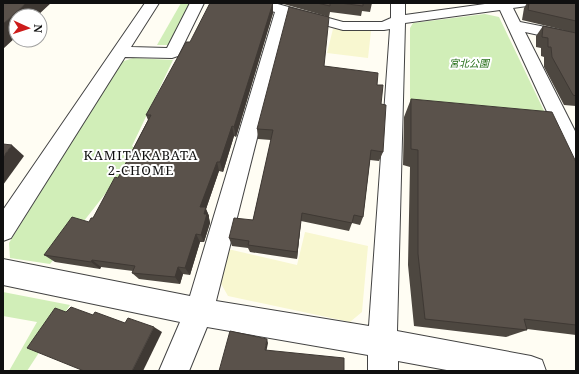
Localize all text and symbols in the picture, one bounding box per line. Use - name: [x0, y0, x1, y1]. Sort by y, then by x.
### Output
- north arrow: [8, 8, 48, 48]
- text: N: [31, 24, 46, 34]
- park label: 宮北公園: [449, 56, 491, 70]
- district label: KAMITAKABATA 2-CHOME: [84, 146, 198, 179]

